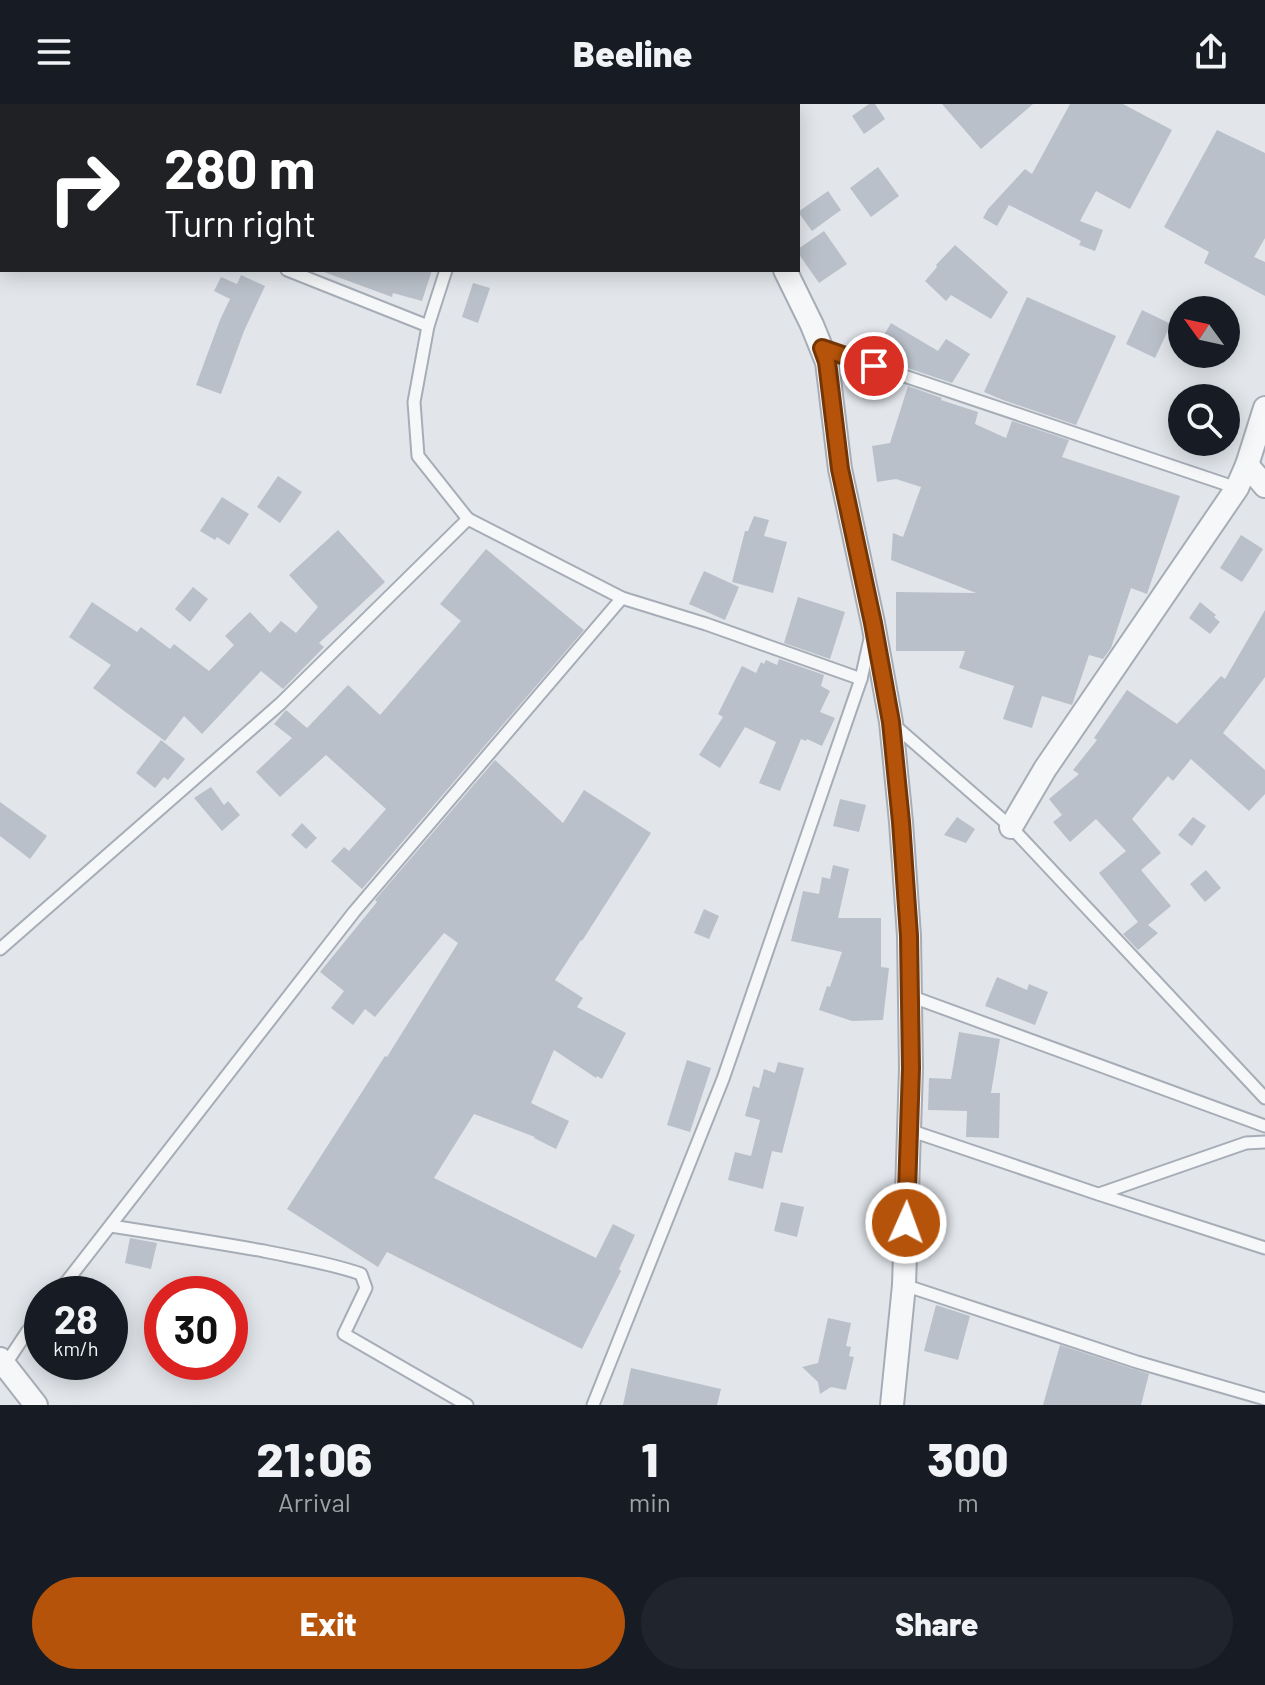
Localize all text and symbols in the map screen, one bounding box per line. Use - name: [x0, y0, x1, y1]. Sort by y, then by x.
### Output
- icon: menu: [32, 30, 76, 74]
- icon: share: [1189, 30, 1233, 74]
- text: Beeline: [573, 31, 692, 74]
- text: 280 m: [164, 133, 316, 200]
- icon: right: [32, 136, 136, 240]
- text: Turn right: [164, 201, 316, 244]
- north arrow: [1168, 296, 1240, 368]
- map controls: [1168, 296, 1240, 456]
- pin: [840, 332, 908, 400]
- icon: arrive: [852, 344, 896, 388]
- button: search: [1168, 384, 1240, 456]
- position arrow: [864, 1181, 948, 1265]
- speed limit sign: 30: [144, 1276, 248, 1380]
- text: 28: [54, 1294, 98, 1342]
- text: km/h: [53, 1336, 99, 1360]
- text: 21:06: [257, 1429, 372, 1487]
- text: 1: [641, 1429, 658, 1487]
- text: 300: [927, 1429, 1008, 1487]
- text: Arrival: [278, 1486, 351, 1517]
- text: min: [629, 1486, 671, 1517]
- text: m: [957, 1486, 979, 1517]
- button: Exit: [32, 1577, 625, 1669]
- button: Share: [641, 1577, 1233, 1669]

